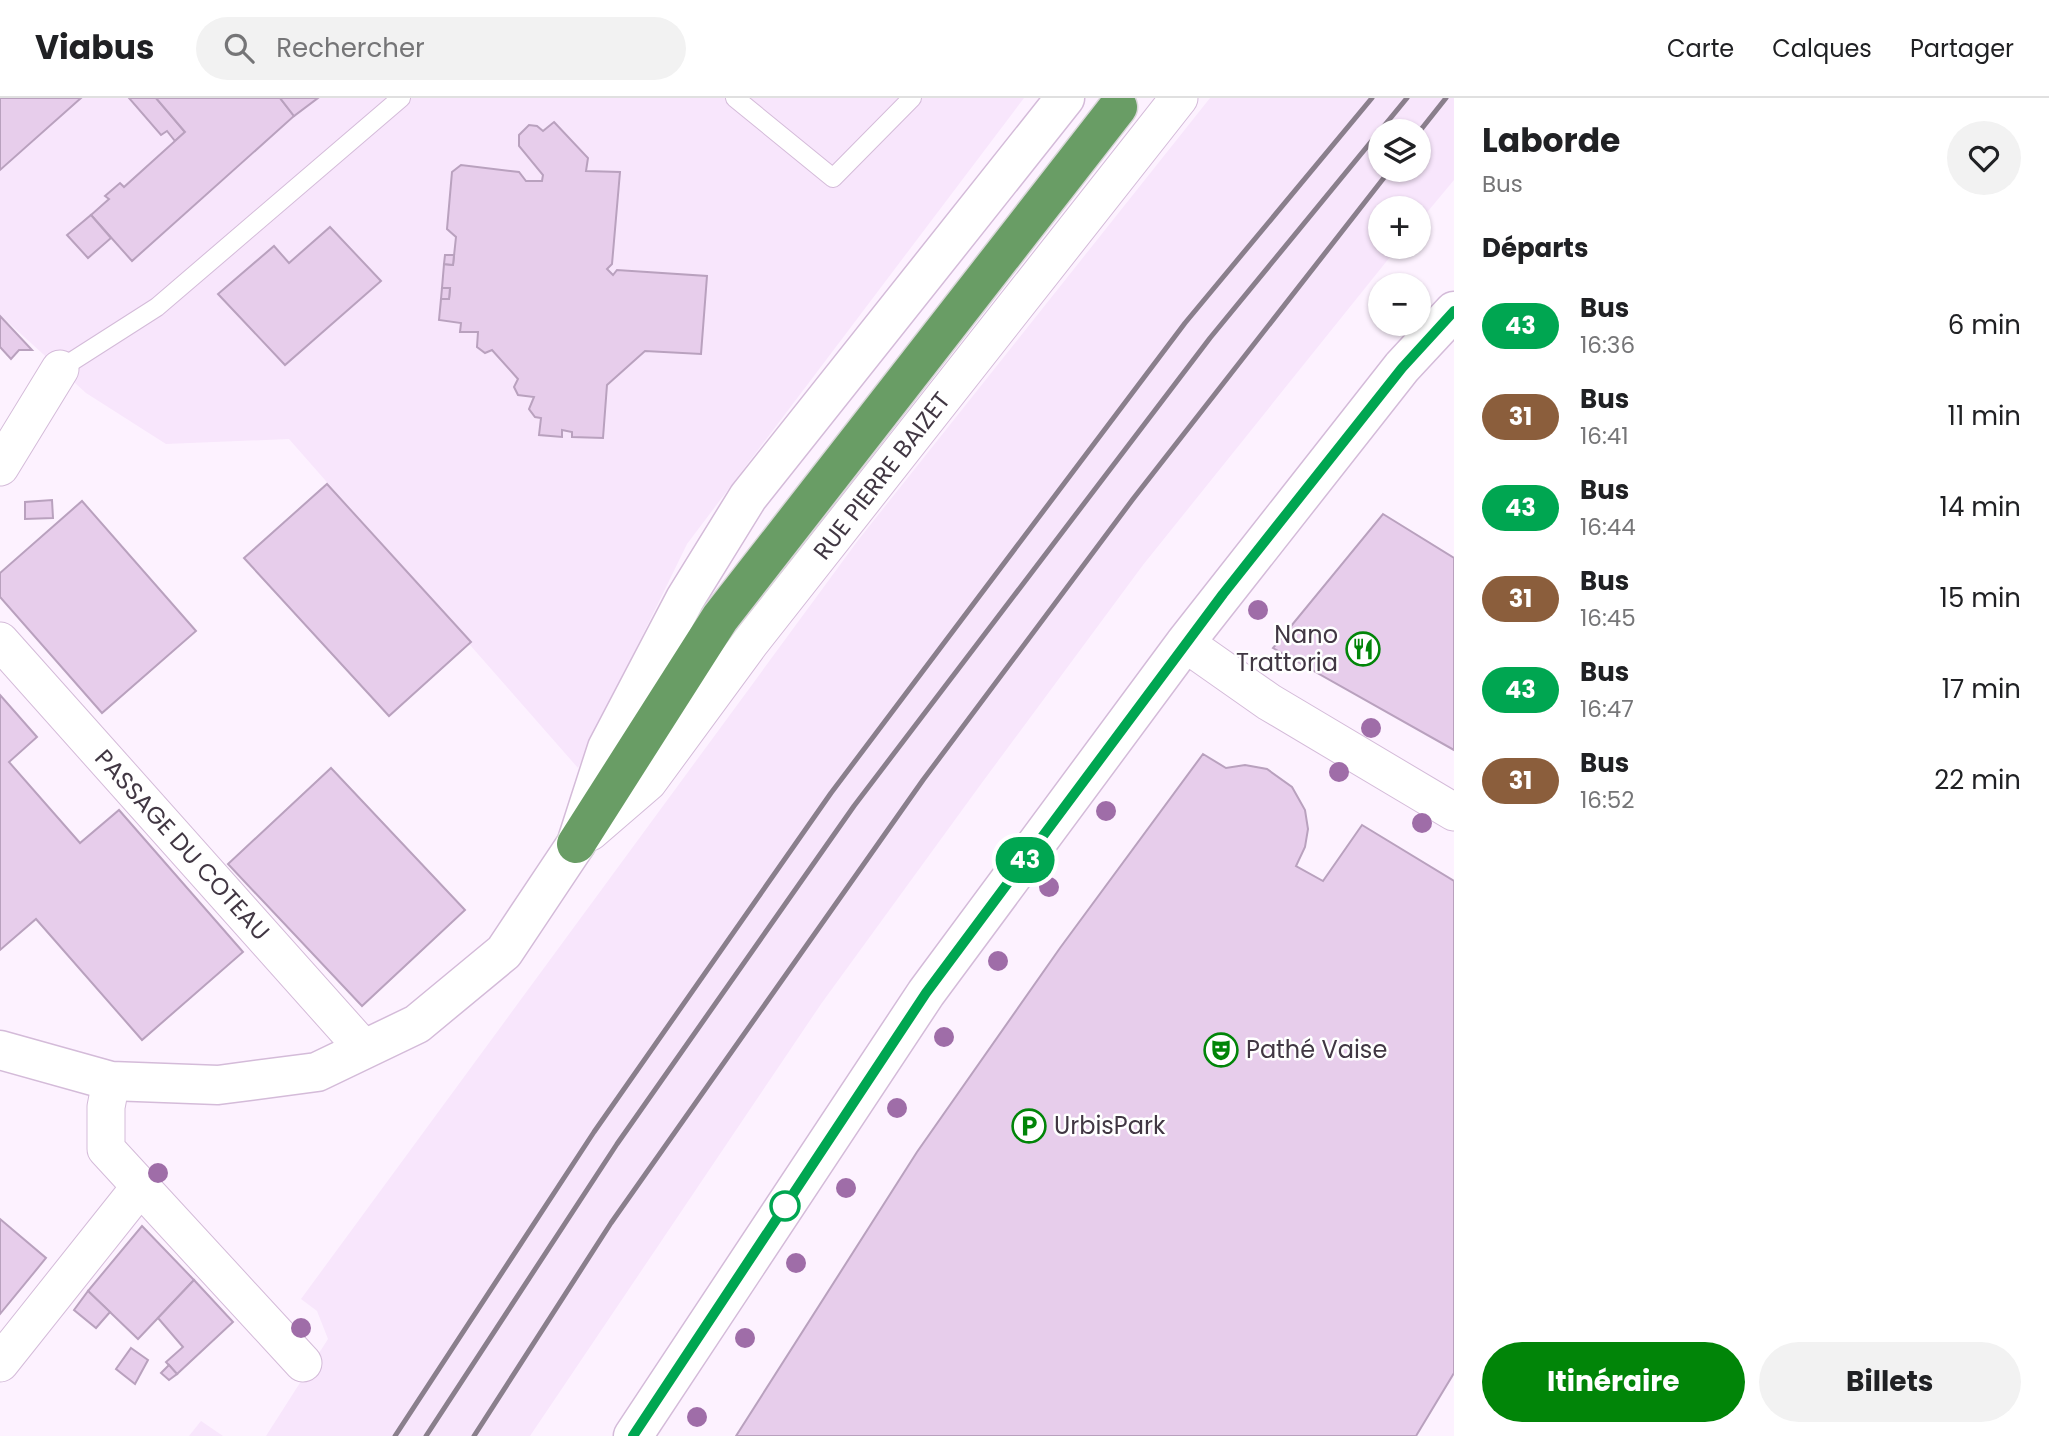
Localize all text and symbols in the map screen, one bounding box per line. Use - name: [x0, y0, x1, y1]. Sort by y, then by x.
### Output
- search box: [196, 17, 686, 80]
- text: Viabus: [35, 24, 154, 71]
- icon: search: [220, 29, 258, 67]
- text: Rechercher: [276, 30, 425, 66]
- text: Carte: [1667, 32, 1734, 65]
- text: Calques: [1772, 32, 1872, 65]
- text: Partager: [1910, 32, 2014, 65]
- text: Laborde: [1482, 117, 1620, 164]
- map controls: [1368, 119, 1431, 336]
- button: layers: [1368, 119, 1431, 182]
- button: heart: [1947, 121, 2021, 195]
- text: Bus: [1482, 168, 1523, 200]
- button: +: [1368, 196, 1431, 259]
- text: Départs: [1482, 230, 1588, 266]
- button: −: [1368, 273, 1431, 336]
- text: Bus: [1580, 290, 1629, 326]
- text: 6 min: [1948, 307, 2021, 343]
- text: 43: [1505, 309, 1536, 342]
- text: 16:36: [1580, 329, 1635, 361]
- text: Bus: [1580, 381, 1629, 417]
- street label: RUE PIERRE BAIZET: [806, 385, 958, 566]
- text: 11 min: [1948, 398, 2021, 434]
- text: 31: [1509, 400, 1532, 433]
- text: 16:41: [1580, 420, 1629, 452]
- text: Bus: [1580, 472, 1629, 508]
- text: 14 min: [1940, 489, 2021, 525]
- text: 43: [1505, 491, 1536, 524]
- text: 16:44: [1580, 511, 1636, 543]
- text: Bus: [1580, 563, 1629, 599]
- text: 15 min: [1940, 580, 2021, 616]
- text: 31: [1509, 582, 1532, 615]
- text: 16:45: [1580, 602, 1636, 634]
- place label: Nano Trattoria: [1236, 618, 1338, 679]
- restaurant icon: Nano Trattoria: [1344, 630, 1382, 668]
- text: Bus: [1580, 654, 1629, 690]
- text: 17 min: [1942, 671, 2021, 707]
- text: 43: [1505, 673, 1536, 706]
- text: 16:47: [1580, 693, 1634, 725]
- street label: PASSAGE DU COTEAU: [88, 742, 277, 947]
- text: Bus: [1580, 745, 1629, 781]
- text: 22 min: [1934, 762, 2021, 798]
- text: 31: [1509, 764, 1532, 797]
- text: 16:52: [1580, 784, 1635, 816]
- line badge: 43: [993, 837, 1056, 883]
- text: 43: [1010, 843, 1040, 876]
- theatre icon: Pathé Vaise: [1202, 1031, 1240, 1069]
- place label: Pathé Vaise: [1246, 1033, 1387, 1066]
- parking icon: UrbisPark: [1010, 1107, 1048, 1145]
- place label: UrbisPark: [1054, 1109, 1166, 1142]
- unlabelled marker: [770, 1191, 800, 1221]
- button: Itinéraire: [1482, 1342, 1745, 1422]
- button: Billets: [1759, 1342, 2021, 1422]

